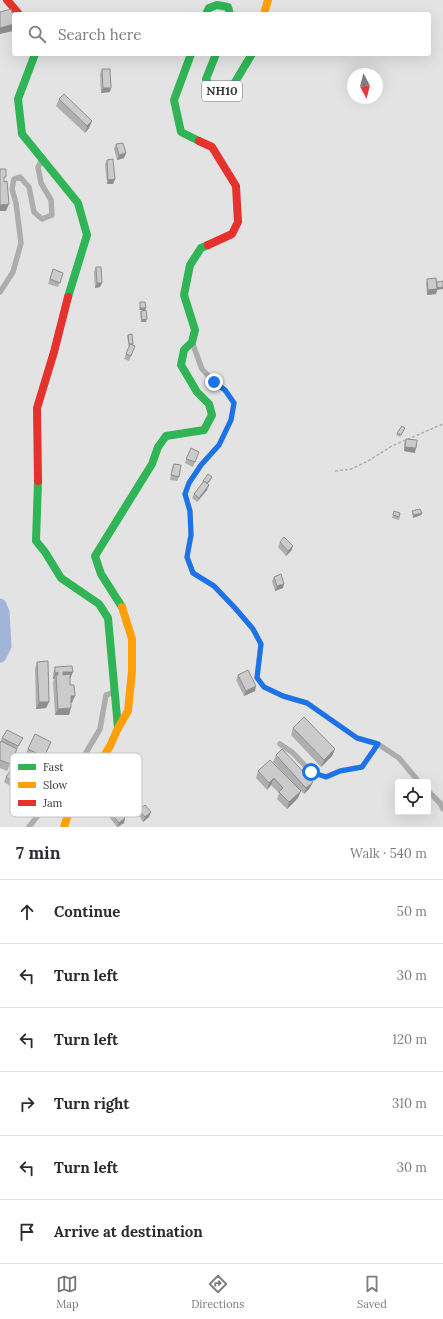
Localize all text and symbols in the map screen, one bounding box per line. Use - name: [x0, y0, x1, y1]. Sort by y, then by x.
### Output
- search box: [12, 12, 431, 56]
- icon: search: [26, 23, 48, 45]
- text: Search here: [58, 25, 141, 44]
- north arrow: [347, 68, 383, 104]
- road number: NH10: [202, 81, 242, 101]
- route end: [205, 373, 223, 391]
- legend: [10, 753, 142, 817]
- text: Fast: [43, 760, 64, 774]
- route start: [302, 763, 320, 781]
- text: Slow: [43, 778, 68, 792]
- map controls: [395, 779, 431, 815]
- button: locate: [395, 779, 431, 815]
- text: Jam: [42, 796, 63, 810]
- text: 7 min: [16, 842, 61, 864]
- text: Walk · 540 m: [350, 845, 427, 862]
- icon: ahead: [16, 901, 38, 923]
- text: Continue: [54, 902, 120, 921]
- text: 50 m: [397, 903, 427, 920]
- icon: left: [16, 965, 38, 987]
- text: Turn left: [54, 966, 118, 985]
- text: 30 m: [397, 967, 427, 984]
- icon: left: [16, 1029, 38, 1051]
- text: Turn left: [54, 1030, 118, 1049]
- text: 120 m: [392, 1031, 427, 1048]
- icon: right: [16, 1093, 38, 1115]
- text: Turn right: [54, 1094, 130, 1113]
- text: 310 m: [392, 1095, 427, 1112]
- icon: left: [16, 1157, 38, 1179]
- text: Turn left: [54, 1158, 118, 1177]
- text: 30 m: [397, 1159, 427, 1176]
- icon: arrive: [16, 1221, 38, 1243]
- text: Arrive at destination: [54, 1222, 203, 1241]
- tab: Map: [56, 1273, 79, 1311]
- tab: Directions: [191, 1273, 244, 1311]
- tab: Saved: [357, 1273, 387, 1311]

